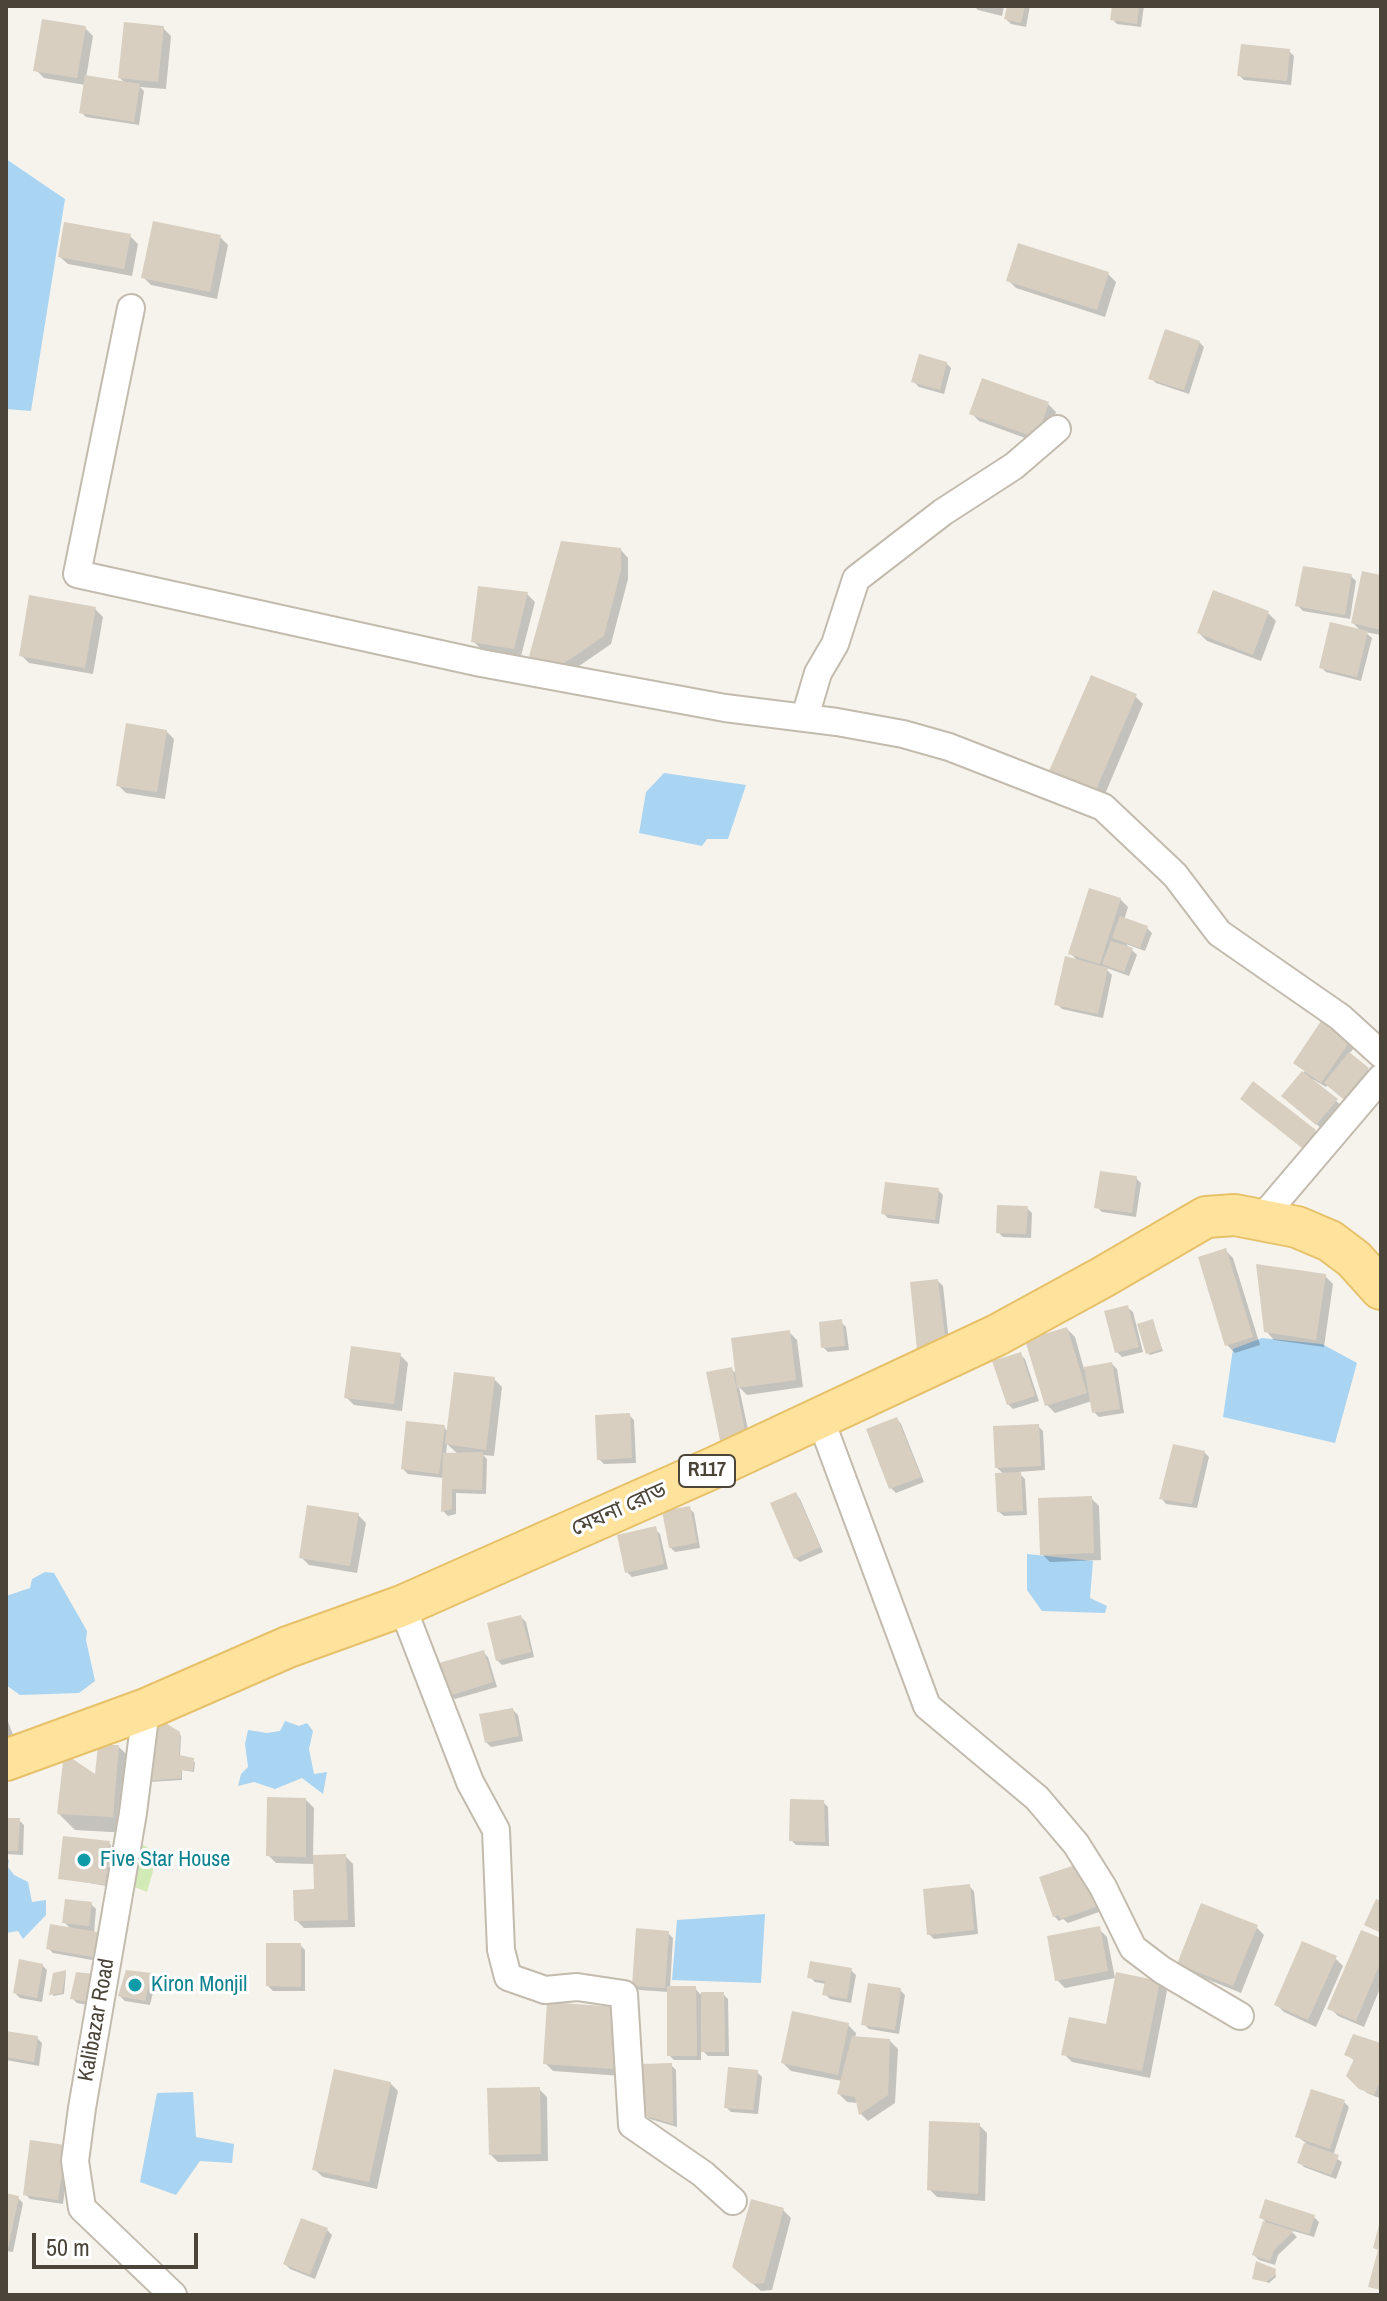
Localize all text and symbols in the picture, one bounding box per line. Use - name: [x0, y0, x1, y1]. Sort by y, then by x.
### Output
- road number: R117: [679, 1455, 735, 1487]
- street label: মেঘনা রোড: [567, 1477, 671, 1543]
- place label: Five Star House: [100, 1847, 230, 1873]
- marker: Five Star House: [75, 1851, 93, 1869]
- street label: Kalibazar Road: [73, 1956, 121, 2084]
- place label: Kiron Monjil: [151, 1972, 247, 1998]
- marker: Kiron Monjil: [126, 1976, 144, 1994]
- scale bar: [36, 2217, 202, 2267]
- text: 50 m: [46, 2231, 90, 2263]

